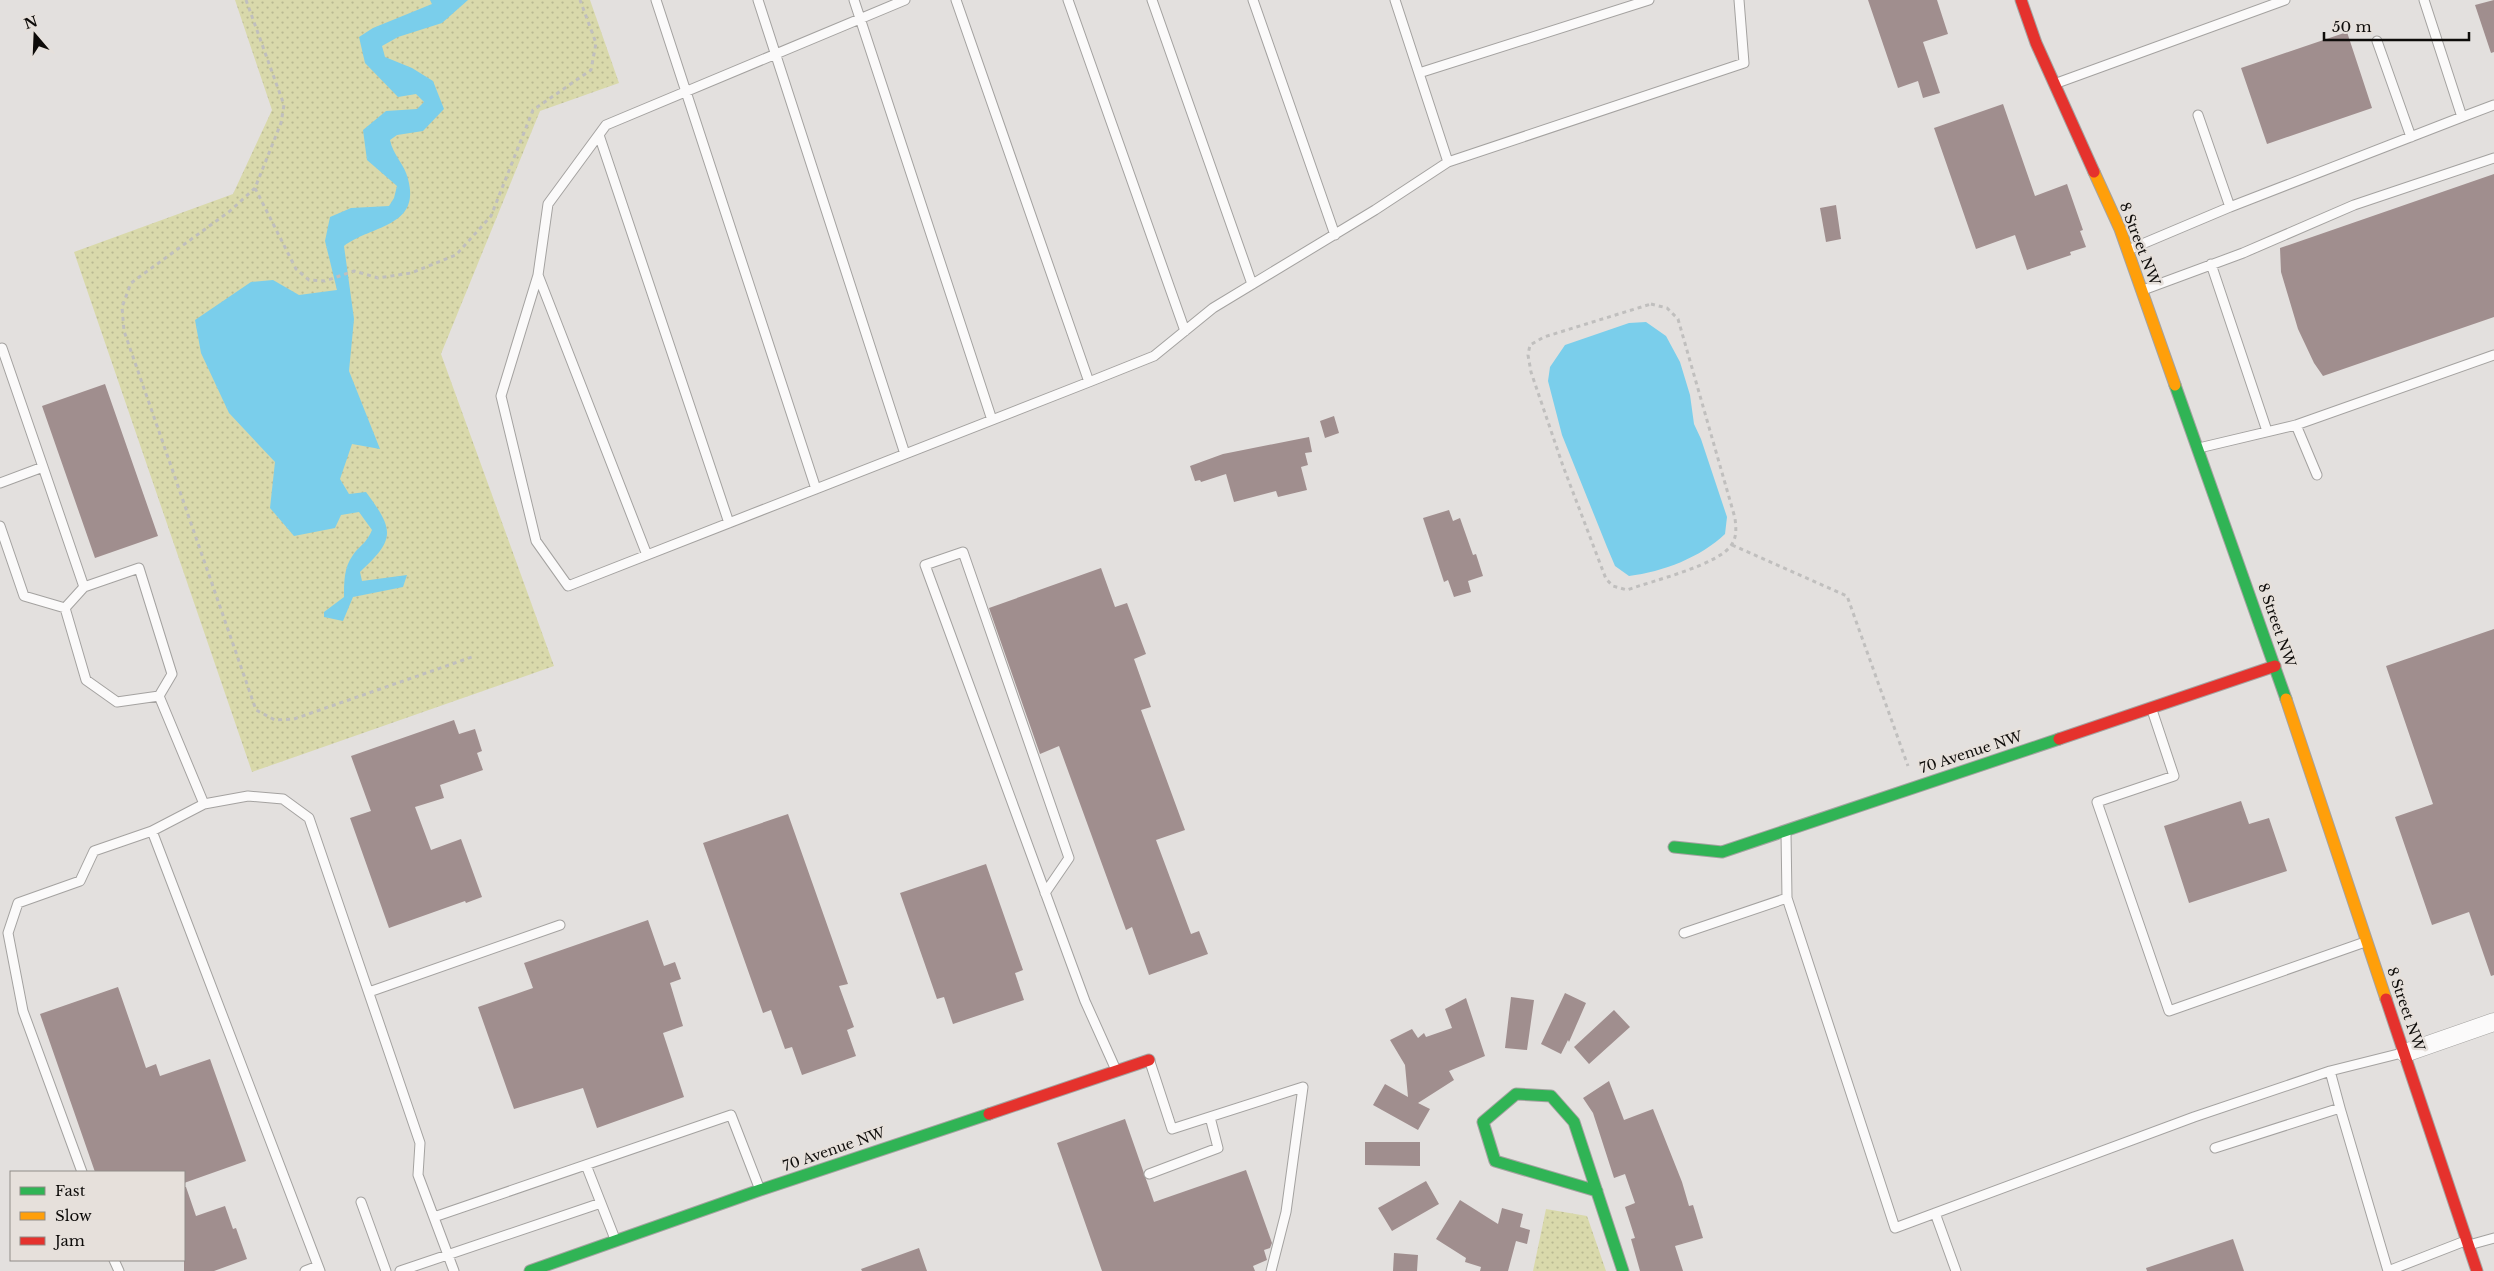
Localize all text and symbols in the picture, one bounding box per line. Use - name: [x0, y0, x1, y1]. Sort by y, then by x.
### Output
- north arrow: [10, 10, 60, 60]
- scale bar: [2324, 10, 2469, 42]
- text: N: [22, 12, 40, 33]
- text: 50 m: [2332, 17, 2372, 36]
- street label: 8 Street NW: [2116, 200, 2164, 289]
- street label: 8 Street NW: [2254, 581, 2300, 670]
- street label: 70 Avenue NW: [1917, 727, 2025, 777]
- street label: 8 Street NW: [2383, 965, 2429, 1054]
- street label: 70 Avenue NW: [781, 1123, 888, 1175]
- legend: [10, 1171, 185, 1261]
- text: Fast: [55, 1181, 86, 1200]
- text: Slow: [55, 1206, 92, 1225]
- text: Jam: [53, 1231, 85, 1250]

